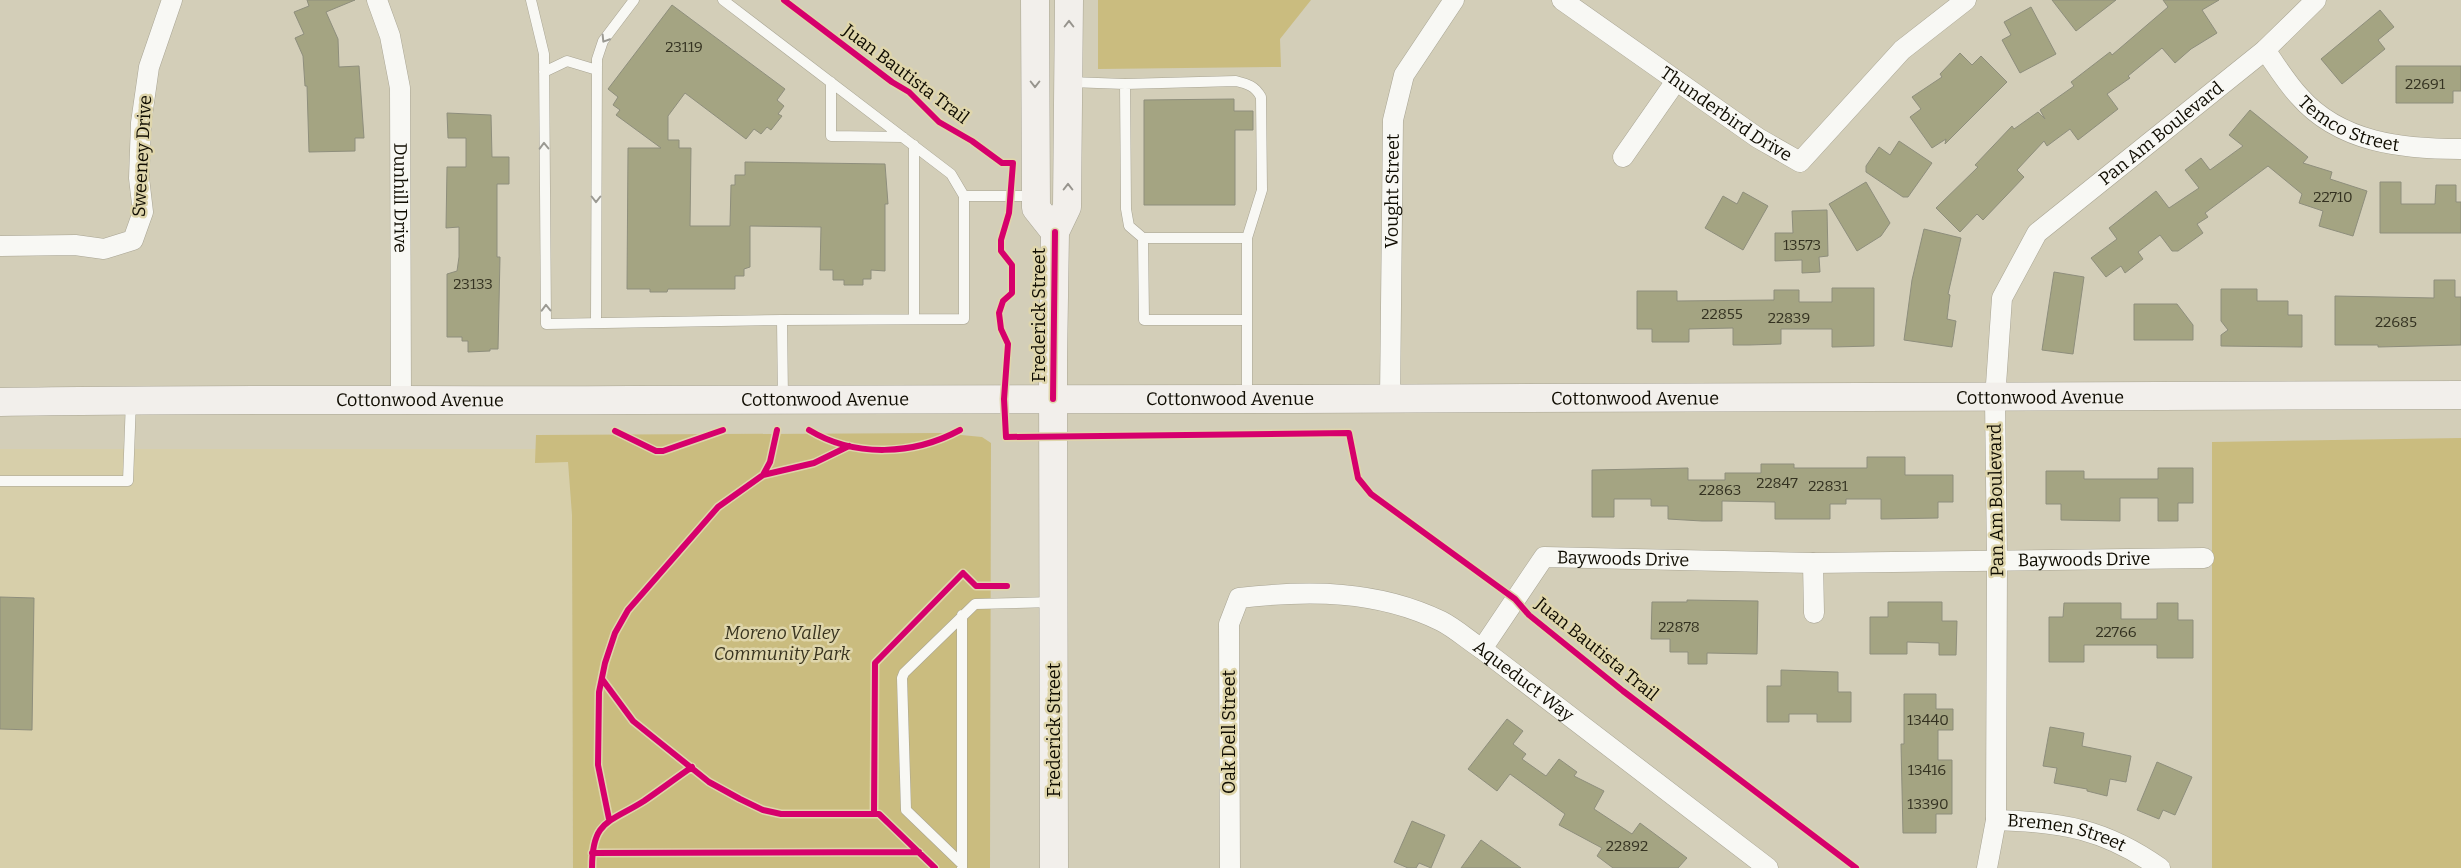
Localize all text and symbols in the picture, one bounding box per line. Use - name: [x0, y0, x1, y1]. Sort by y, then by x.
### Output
- street label: Juan Bautista Trail: [838, 19, 973, 129]
- one-way arrow: [1064, 20, 1074, 28]
- one-way arrow: [602, 34, 612, 43]
- house number: 23119: [665, 38, 703, 56]
- street label: Thunderbird Drive: [1656, 62, 1796, 166]
- house number: 22691: [2405, 75, 2445, 93]
- street label: Pan Am Boulevard: [2094, 77, 2228, 190]
- one-way arrow: [1030, 80, 1040, 88]
- street label: Temco Street: [2294, 91, 2401, 156]
- street label: Sweeney Drive: [128, 94, 156, 218]
- street label: Vought Street: [1381, 133, 1404, 249]
- one-way arrow: [539, 141, 549, 149]
- street label: Dunhill Drive: [389, 143, 412, 253]
- one-way arrow: [1062, 182, 1073, 190]
- house number: 22710: [2313, 188, 2353, 206]
- one-way arrow: [591, 196, 601, 204]
- house number: 13573: [1783, 236, 1821, 254]
- street label: Frederick Street: [1028, 247, 1050, 382]
- house number: 23133: [453, 275, 493, 293]
- one-way arrow: [540, 304, 551, 312]
- house number: 22855: [1701, 305, 1743, 323]
- house number: 22839: [1768, 309, 1810, 327]
- house number: 22685: [2375, 313, 2417, 331]
- street label: Cottonwood Avenue: [1956, 386, 2124, 409]
- street label: Cottonwood Avenue: [1551, 387, 1719, 410]
- street label: Cottonwood Avenue: [741, 388, 909, 411]
- street label: Cottonwood Avenue: [1146, 388, 1314, 410]
- street label: Cottonwood Avenue: [336, 389, 504, 411]
- street label: Pan Am Boulevard: [1984, 423, 2008, 577]
- house number: 22847: [1756, 474, 1798, 492]
- house number: 22831: [1808, 477, 1848, 495]
- house number: 22863: [1699, 481, 1741, 499]
- street label: Baywoods Drive: [1557, 546, 1690, 571]
- street label: Baywoods Drive: [2018, 548, 2150, 571]
- street label: Juan Bautista Trail: [1530, 592, 1663, 705]
- house number: 22878: [1658, 618, 1700, 636]
- park label: Moreno Valley Community Park: [714, 622, 851, 665]
- house number: 22766: [2095, 623, 2137, 641]
- street label: Aqueduct Way: [1469, 635, 1578, 726]
- street label: Frederick Street: [1043, 662, 1065, 797]
- street label: Oak Dell Street: [1218, 669, 1240, 794]
- house number: 13440: [1907, 711, 1949, 729]
- house number: 13416: [1908, 761, 1946, 779]
- house number: 13390: [1907, 795, 1949, 813]
- street label: Bremen Street: [2007, 809, 2130, 857]
- house number: 22892: [1606, 837, 1648, 855]

